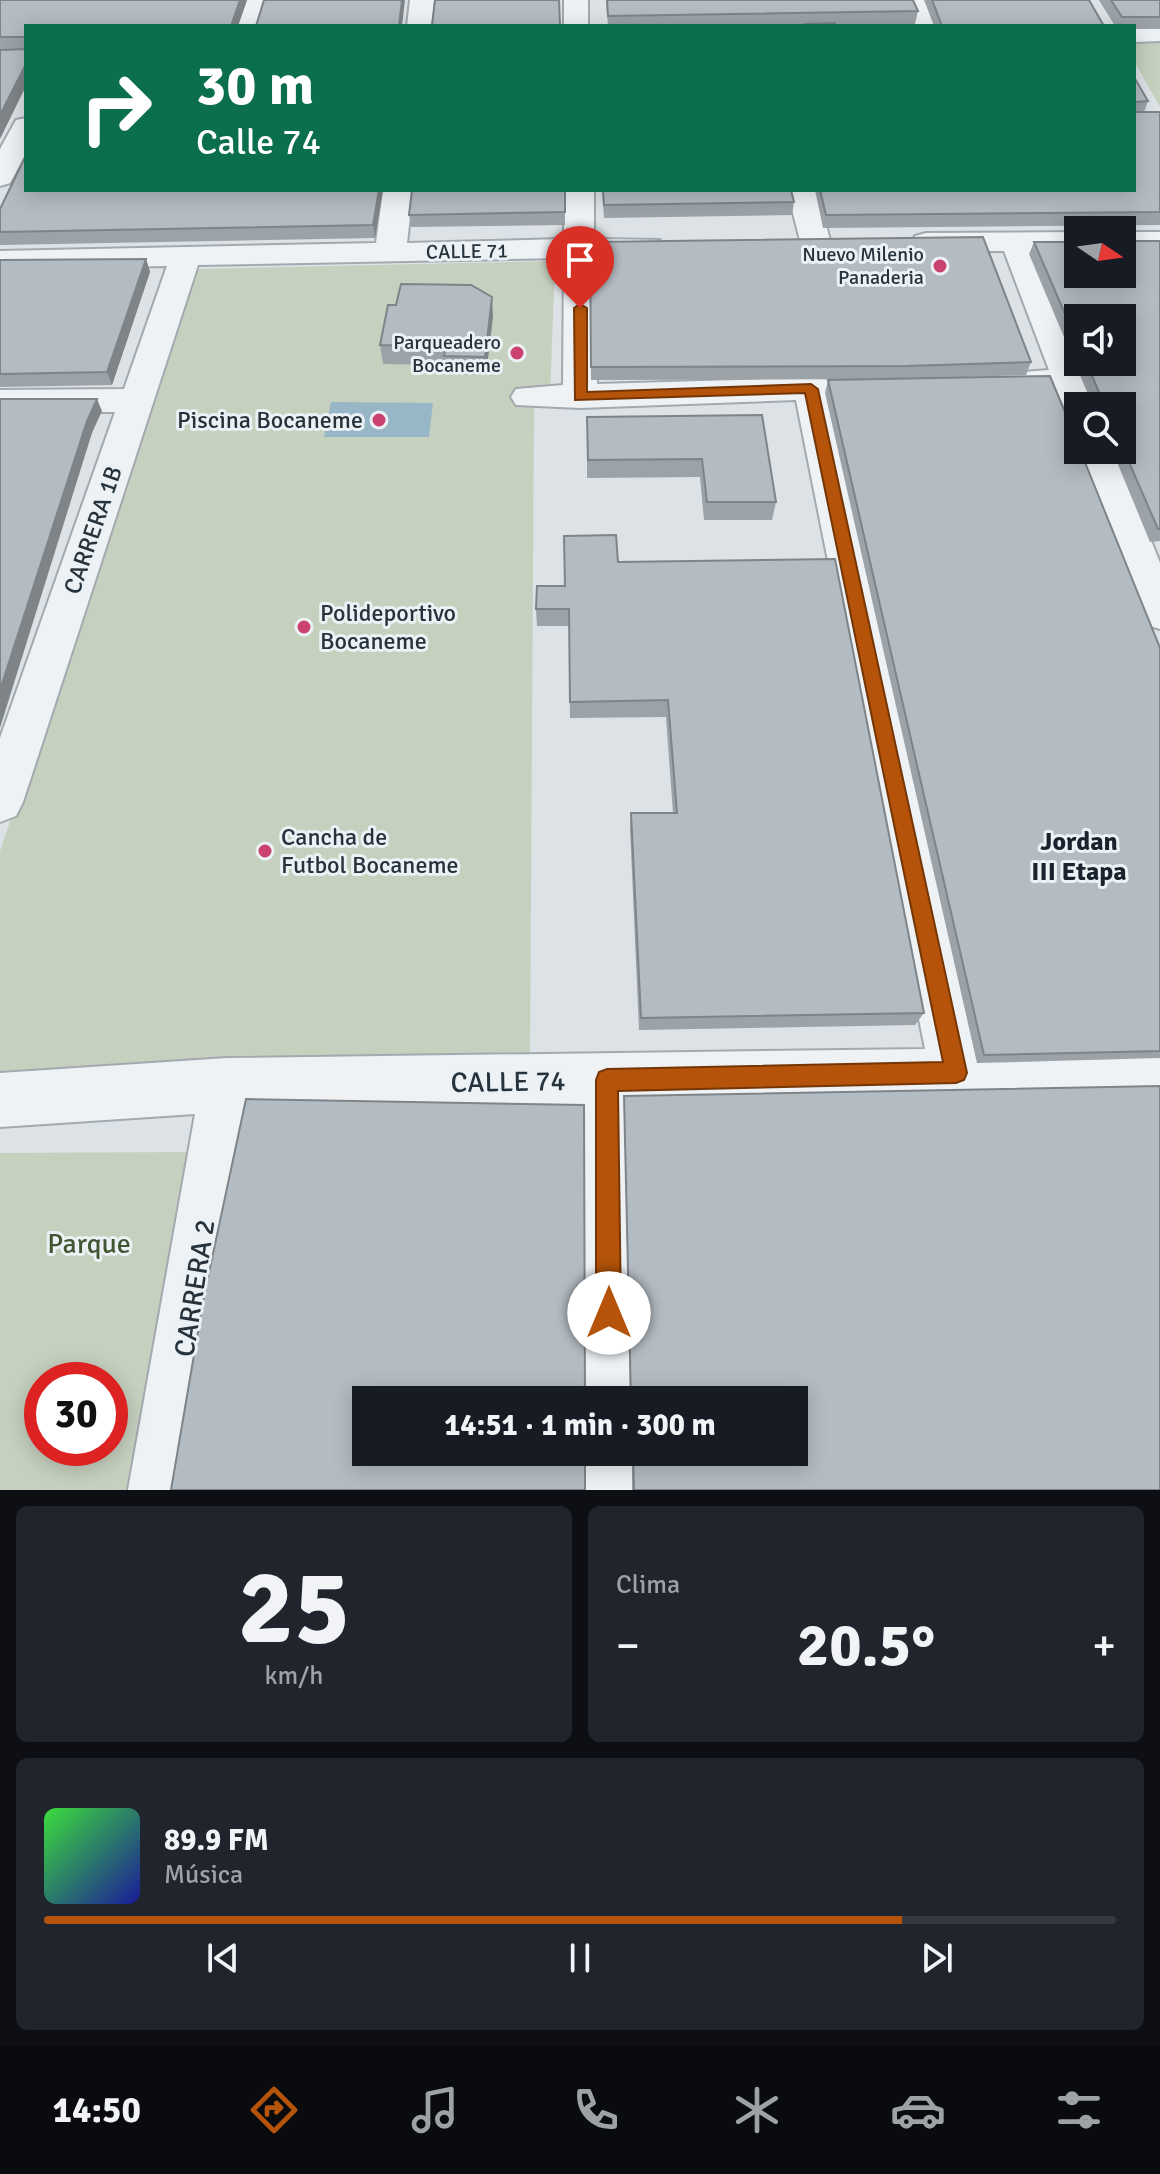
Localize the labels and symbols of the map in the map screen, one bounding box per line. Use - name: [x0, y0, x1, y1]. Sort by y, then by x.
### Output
- north arrow: [1064, 216, 1136, 288]
- pin: [546, 226, 614, 308]
- street label: CALLE 71: [426, 238, 508, 265]
- place label: Nuevo Milenio Panaderia: [802, 242, 924, 290]
- marker: Nuevo Milenio Panaderia: [931, 257, 949, 275]
- place label: Parqueadero Bocaneme: [393, 330, 501, 378]
- marker: Parqueadero Bocaneme: [508, 344, 526, 362]
- place label: Piscina Bocaneme: [177, 405, 363, 435]
- marker: Piscina Bocaneme: [370, 411, 388, 429]
- street label: CARRERA 1B: [57, 462, 129, 598]
- place label: Polideportivo Bocaneme: [320, 598, 456, 656]
- marker: Polideportivo Bocaneme: [295, 618, 313, 636]
- place label: Cancha de Futbol Bocaneme: [281, 822, 459, 880]
- district label: Jordan III Etapa: [1031, 826, 1127, 888]
- marker: Cancha de Futbol Bocaneme: [256, 842, 274, 860]
- street label: CALLE 74: [450, 1064, 566, 1100]
- street label: CARRERA 2: [167, 1217, 223, 1359]
- park label: Parque: [47, 1227, 131, 1261]
- position arrow: [567, 1271, 651, 1355]
- speed limit sign: 30: [24, 1362, 128, 1466]

